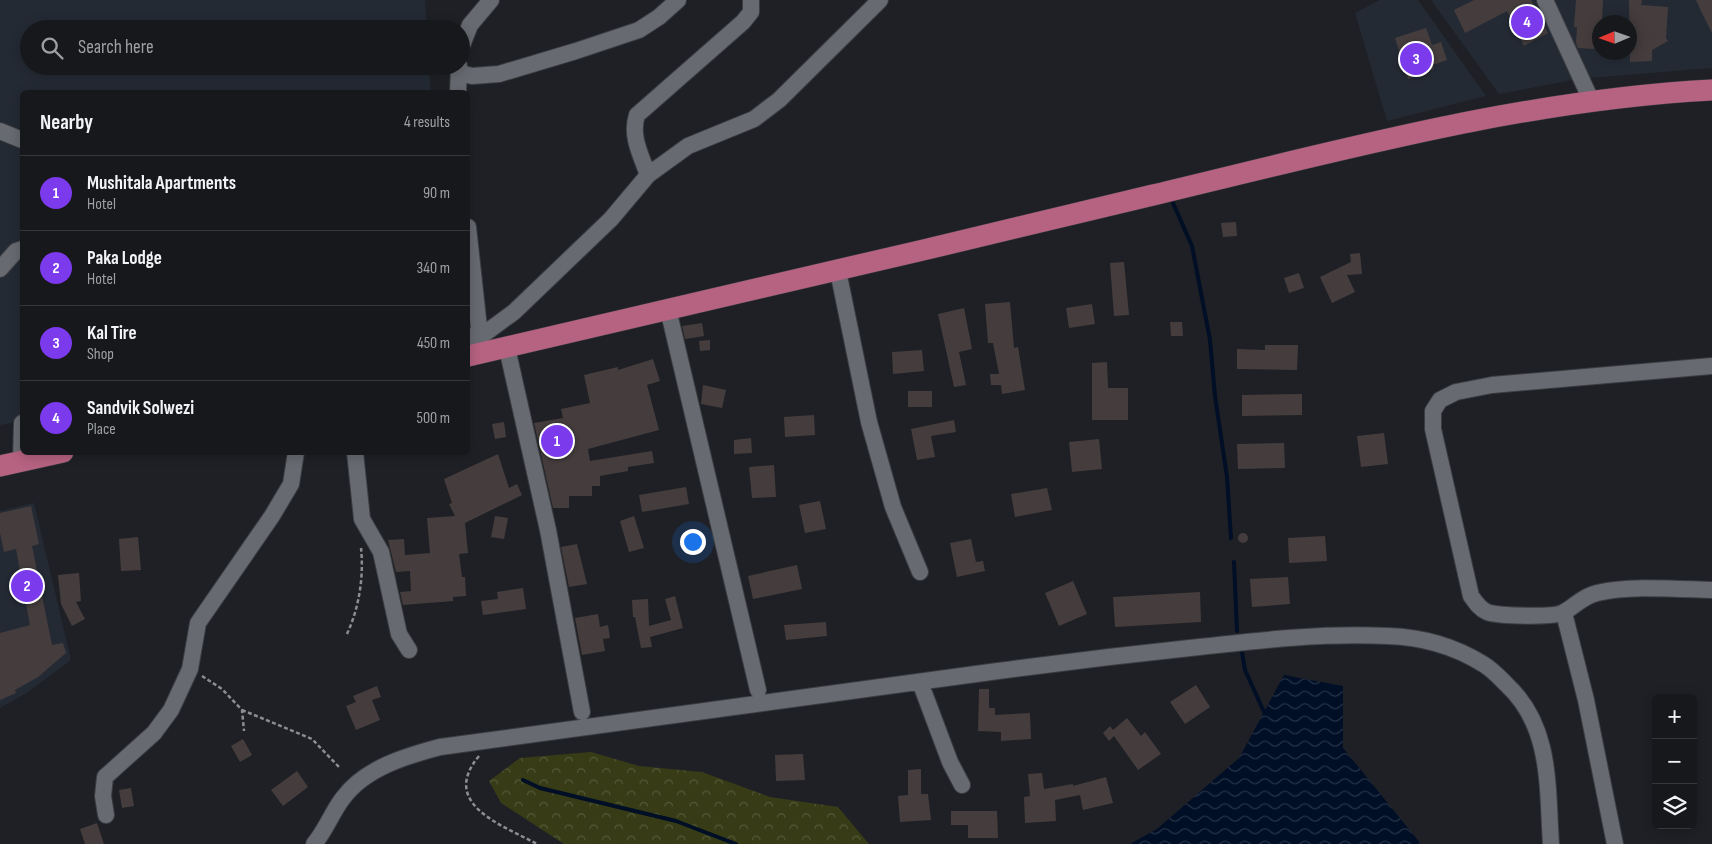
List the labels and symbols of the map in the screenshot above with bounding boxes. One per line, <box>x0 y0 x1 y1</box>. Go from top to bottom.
pin: 4 <box>1511 3 1543 41</box>
north arrow <box>1592 15 1637 60</box>
pin: 3 <box>1400 40 1432 78</box>
pin: 1 <box>541 422 573 460</box>
your location <box>680 529 706 555</box>
pin: 2 <box>11 567 43 605</box>

